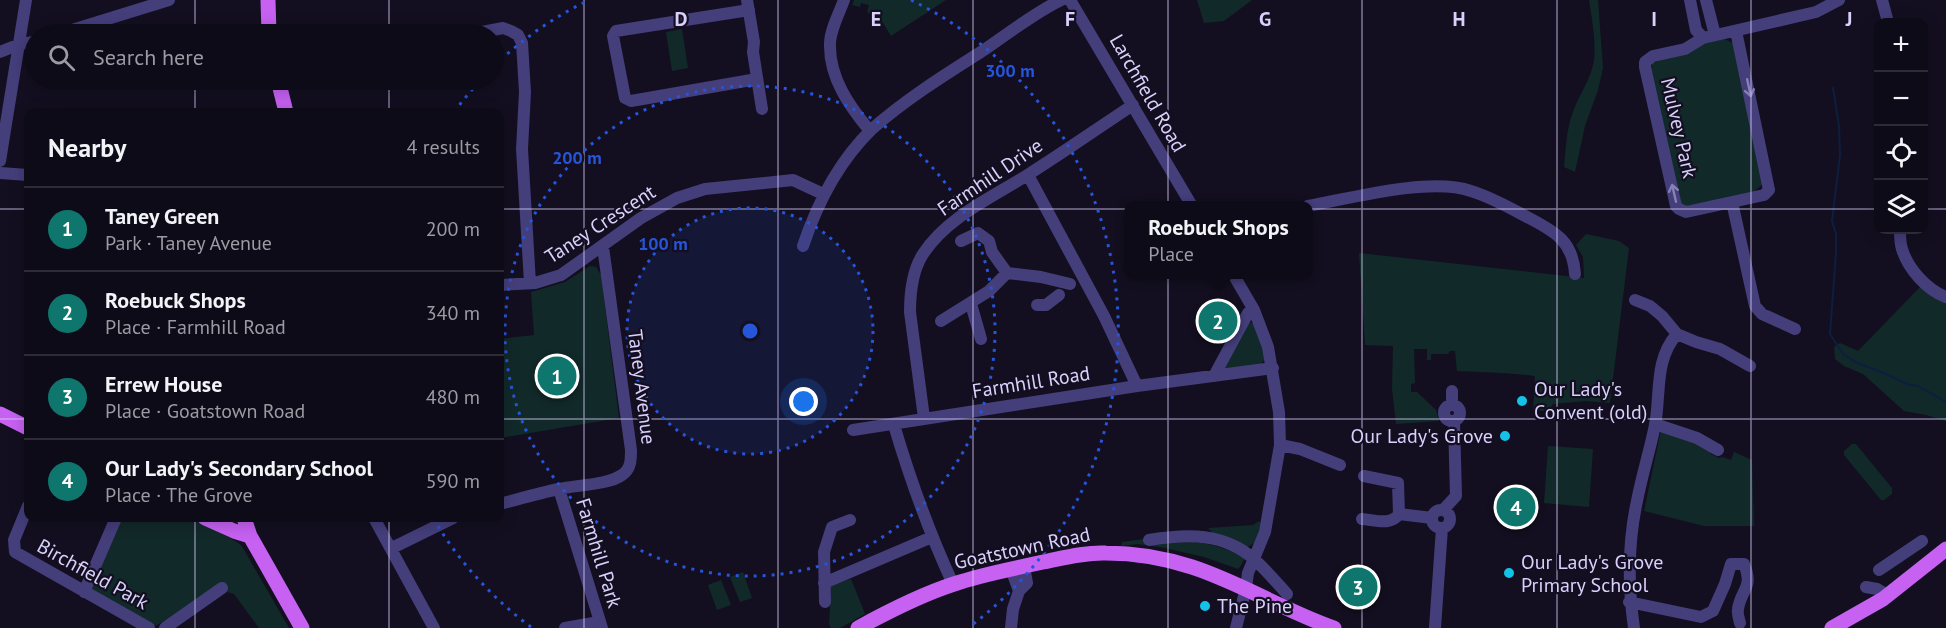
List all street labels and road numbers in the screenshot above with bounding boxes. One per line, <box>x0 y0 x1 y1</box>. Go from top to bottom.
street label: Larchfield Road <box>1104 29 1192 157</box>
street label: Mulvey Park <box>1655 75 1703 181</box>
street label: Farmhill Drive <box>932 132 1048 222</box>
street label: Taney Crescent <box>540 179 660 269</box>
street label: Taney Avenue <box>622 328 662 446</box>
street label: Farmhill Road <box>970 360 1092 404</box>
street label: Farmhill Park <box>570 495 628 611</box>
street label: Goatstown Road <box>952 521 1092 575</box>
street label: Birchfield Park <box>33 533 154 616</box>

